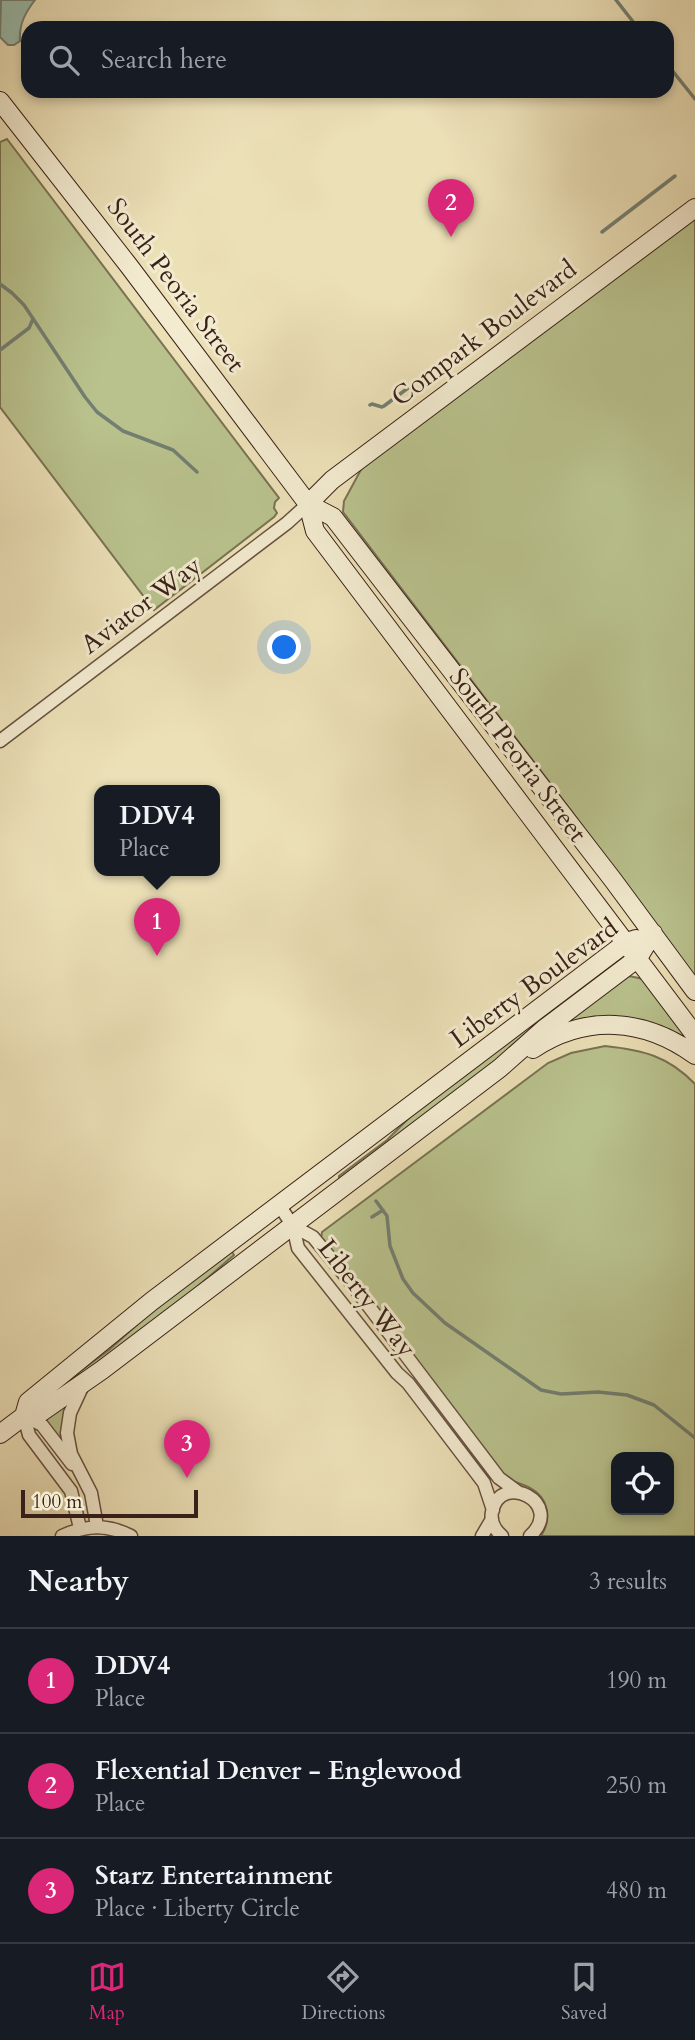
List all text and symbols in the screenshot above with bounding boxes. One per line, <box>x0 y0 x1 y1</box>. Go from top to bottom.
search box <box>21 21 674 98</box>
icon: search <box>45 41 83 79</box>
text: Search here <box>101 42 227 77</box>
pin: 2 <box>428 179 474 237</box>
street label: South Peoria Street <box>99 191 253 379</box>
street label: Compark Boulevard <box>384 252 584 414</box>
street label: Aviator Way <box>74 548 209 662</box>
your location <box>267 630 301 664</box>
street label: South Peoria Street <box>441 661 595 849</box>
popup <box>94 785 220 876</box>
text: DDV4 <box>119 798 195 833</box>
text: Place <box>119 833 170 864</box>
pin: 1 <box>134 898 180 956</box>
street label: Liberty Boulevard <box>443 910 625 1056</box>
street label: Liberty Way <box>310 1232 424 1364</box>
pin: 3 <box>164 1420 210 1478</box>
map controls <box>611 1452 674 1515</box>
button: locate <box>611 1452 674 1515</box>
scale bar <box>21 1487 198 1519</box>
text: 100 m <box>32 1489 82 1515</box>
text: Nearby <box>28 1561 129 1602</box>
text: 3 results <box>589 1566 667 1597</box>
text: DDV4 <box>95 1648 170 1683</box>
text: 1 <box>45 1665 57 1696</box>
text: 190 m <box>606 1665 667 1696</box>
text: Place <box>95 1683 145 1714</box>
text: Flexential Denver - Englewood <box>95 1753 462 1788</box>
text: 2 <box>45 1770 57 1801</box>
text: 250 m <box>606 1770 667 1801</box>
text: Place <box>95 1788 145 1819</box>
text: Starz Entertainment <box>95 1858 332 1893</box>
text: 3 <box>45 1875 57 1906</box>
text: 480 m <box>606 1875 667 1906</box>
text: Place · Liberty Circle <box>95 1893 300 1924</box>
tab: Map <box>88 1958 126 2026</box>
tab: Directions <box>302 1958 385 2026</box>
tab: Saved <box>561 1958 607 2026</box>

